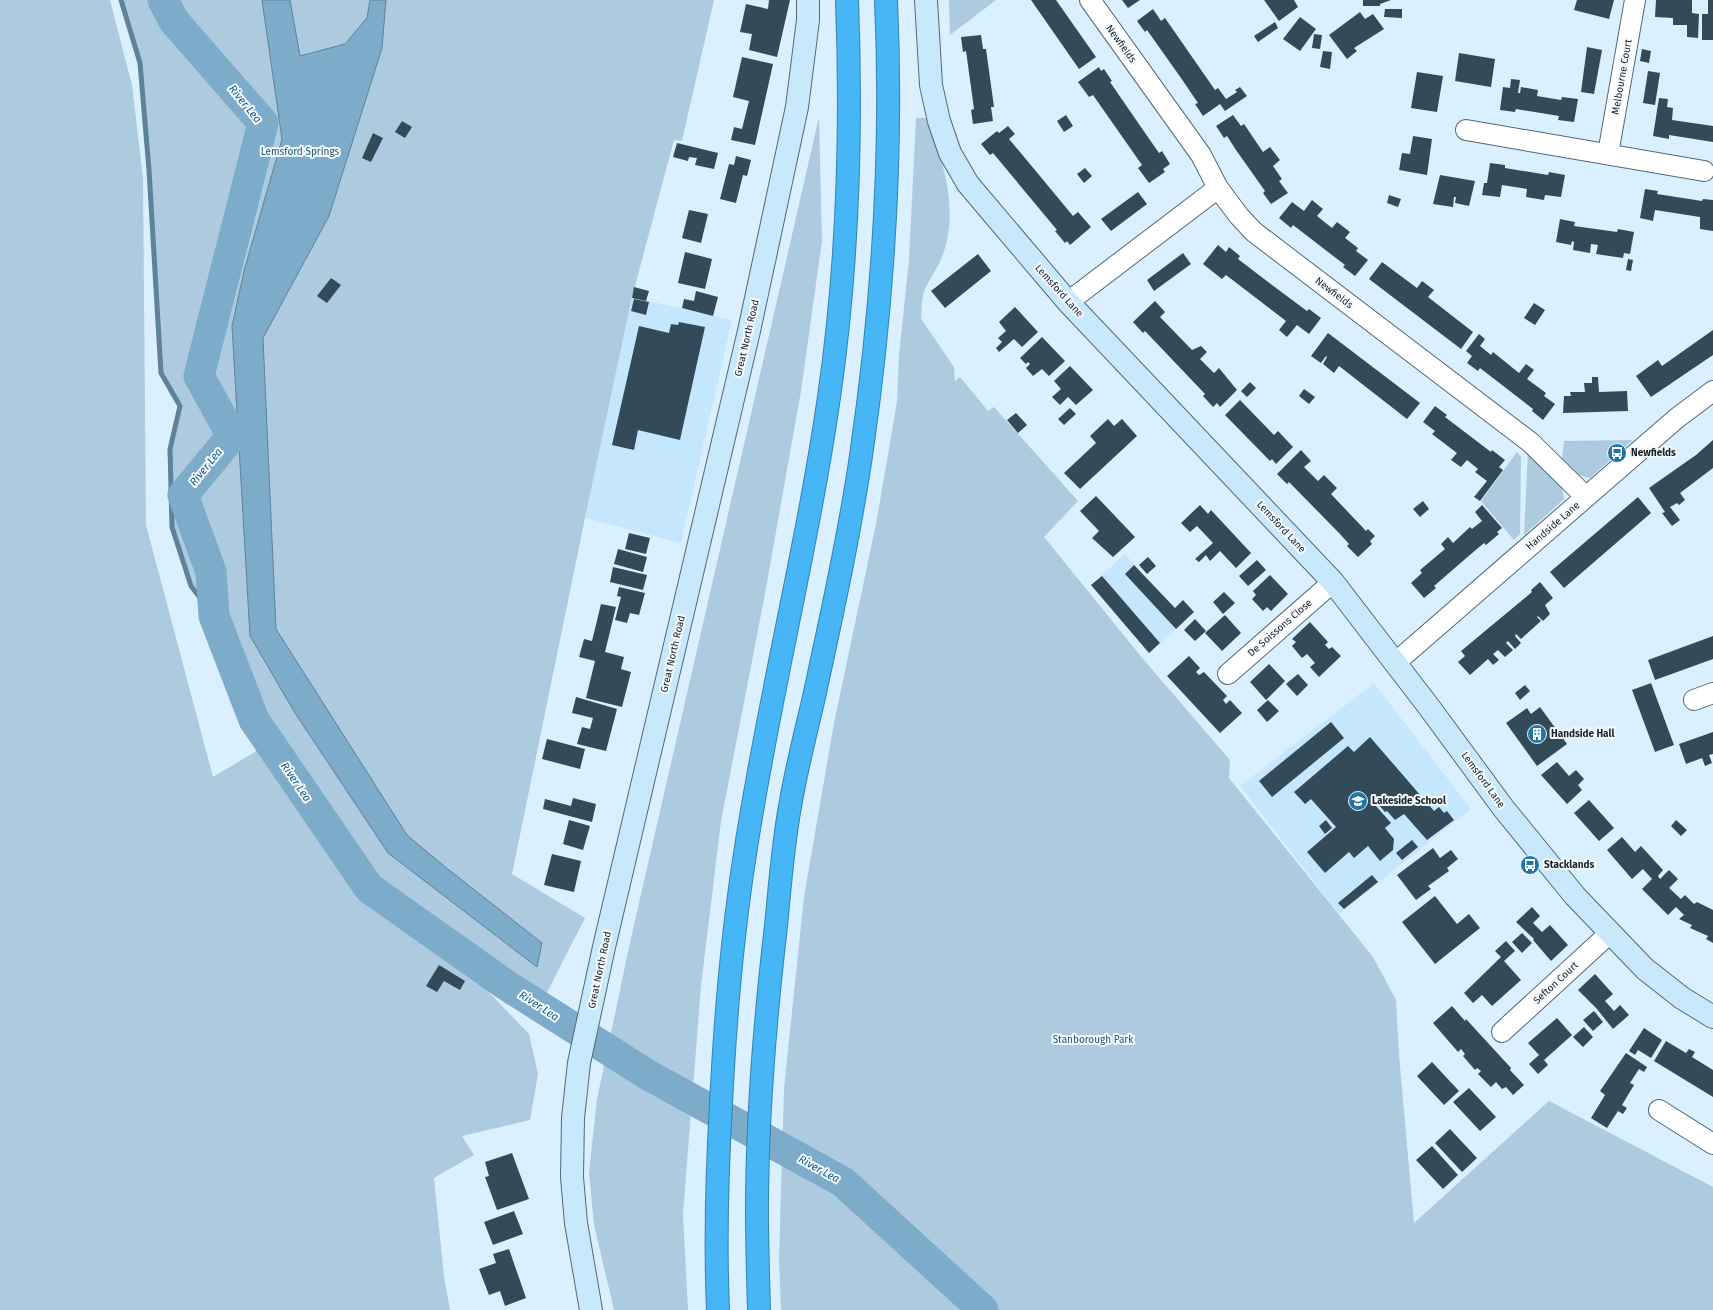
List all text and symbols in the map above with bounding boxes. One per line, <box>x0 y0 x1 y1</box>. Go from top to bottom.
street label: Newfields <box>1103 23 1139 66</box>
street label: Melbourne Court <box>1609 38 1635 116</box>
water label: River Lea <box>226 83 264 125</box>
park label: Lemsford Springs <box>261 146 340 158</box>
street label: Lemsford Lane <box>1032 262 1086 320</box>
street label: Newfields <box>1313 275 1356 311</box>
street label: Great North Road <box>732 298 762 378</box>
bus stop icon: Newfields <box>1606 442 1628 464</box>
water label: River Lea <box>187 446 225 488</box>
place label: Newfields <box>1631 447 1676 459</box>
street label: Lemsford Lane <box>1254 499 1308 555</box>
street label: Handside Lane <box>1524 499 1582 553</box>
street label: De Soissons Close <box>1245 597 1315 659</box>
street label: Great North Road <box>658 614 688 694</box>
building icon: Handside Hall <box>1526 723 1548 745</box>
place label: Handside Hall <box>1551 728 1614 740</box>
street label: Lemsford Lane <box>1459 750 1507 810</box>
water label: River Lea <box>278 760 314 804</box>
school or university icon: Lakeside School <box>1347 790 1369 812</box>
place label: Lakeside School <box>1372 795 1446 807</box>
bus stop icon: Stacklands <box>1519 854 1541 876</box>
place label: Stacklands <box>1544 859 1594 871</box>
street label: Great North Road <box>586 930 614 1010</box>
street label: Sefton Court <box>1531 959 1581 1007</box>
water label: River Lea <box>517 988 561 1024</box>
park label: Stanborough Park <box>1053 1034 1134 1046</box>
water label: River Lea <box>796 1152 842 1186</box>

